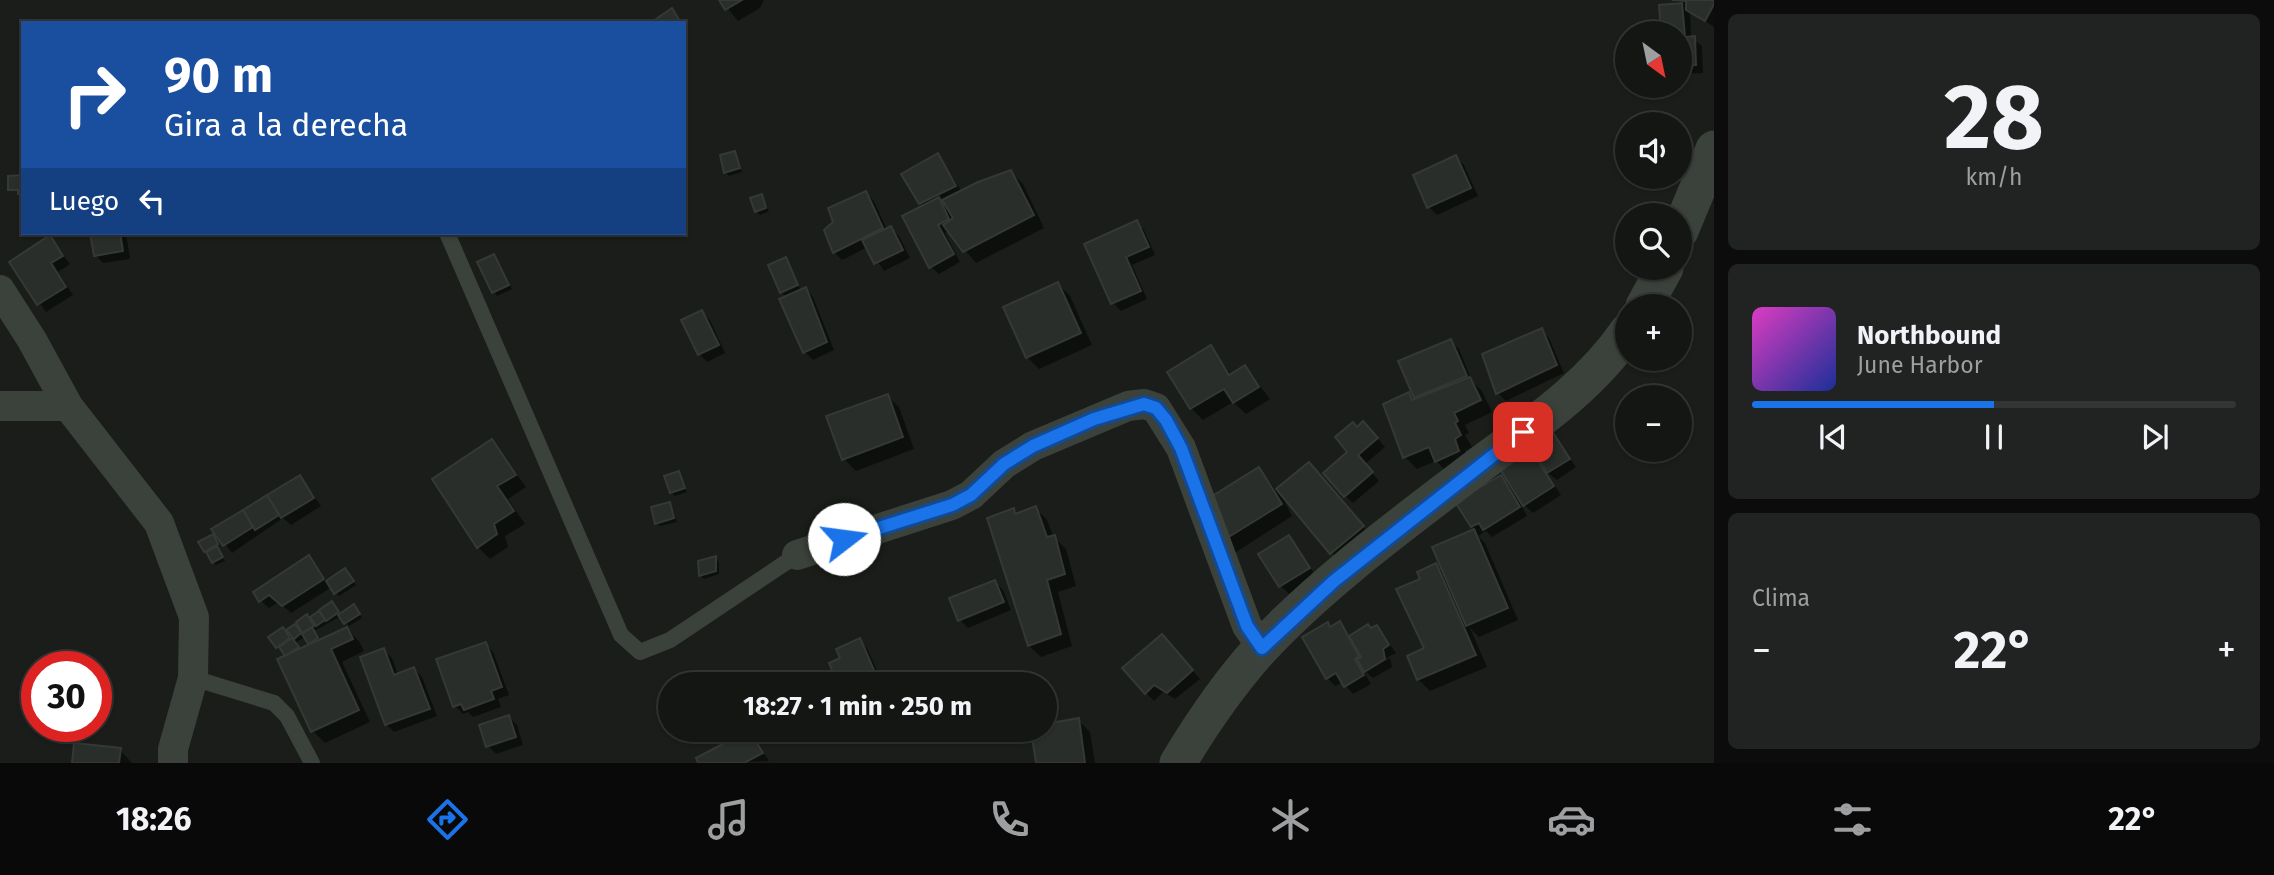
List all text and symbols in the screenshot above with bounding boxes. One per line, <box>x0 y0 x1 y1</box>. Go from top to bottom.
north arrow <box>1615 21 1692 98</box>
map controls <box>1615 21 1692 462</box>
text: 90 m <box>164 46 273 105</box>
icon: right <box>49 49 140 140</box>
text: 28 <box>1944 63 2044 172</box>
text: Gira a la derecha <box>164 106 408 144</box>
button: sound <box>1615 112 1692 189</box>
text: km/h <box>1966 163 2022 191</box>
icon: left <box>133 182 171 220</box>
text: Luego <box>49 186 119 217</box>
button: search <box>1615 203 1692 280</box>
button: + <box>1615 294 1692 371</box>
text: Northbound <box>1857 320 2001 351</box>
text: June Harbor <box>1857 351 1983 379</box>
button: − <box>1615 385 1692 462</box>
pin <box>1493 402 1553 462</box>
icon: arrive <box>1504 413 1542 451</box>
icon: previous <box>1814 418 1852 456</box>
icon: pause <box>1975 418 2013 456</box>
icon: next <box>2136 418 2174 456</box>
position arrow <box>807 502 881 576</box>
text: Clima <box>1752 584 1810 612</box>
text: 22° <box>1954 619 2034 682</box>
text: − <box>1752 627 1771 673</box>
text: + <box>2217 627 2236 673</box>
speed limit sign: 30 <box>21 651 112 742</box>
text: 18:27 · 1 min · 250 m <box>743 691 972 722</box>
icon: directions <box>423 795 472 844</box>
icon: music <box>704 795 753 844</box>
icon: phone <box>985 795 1034 844</box>
icon: climate <box>1266 795 1315 844</box>
icon: car <box>1547 795 1596 844</box>
icon: filters <box>1828 795 1877 844</box>
text: 18:26 <box>116 800 192 838</box>
text: 22° <box>2108 800 2158 838</box>

